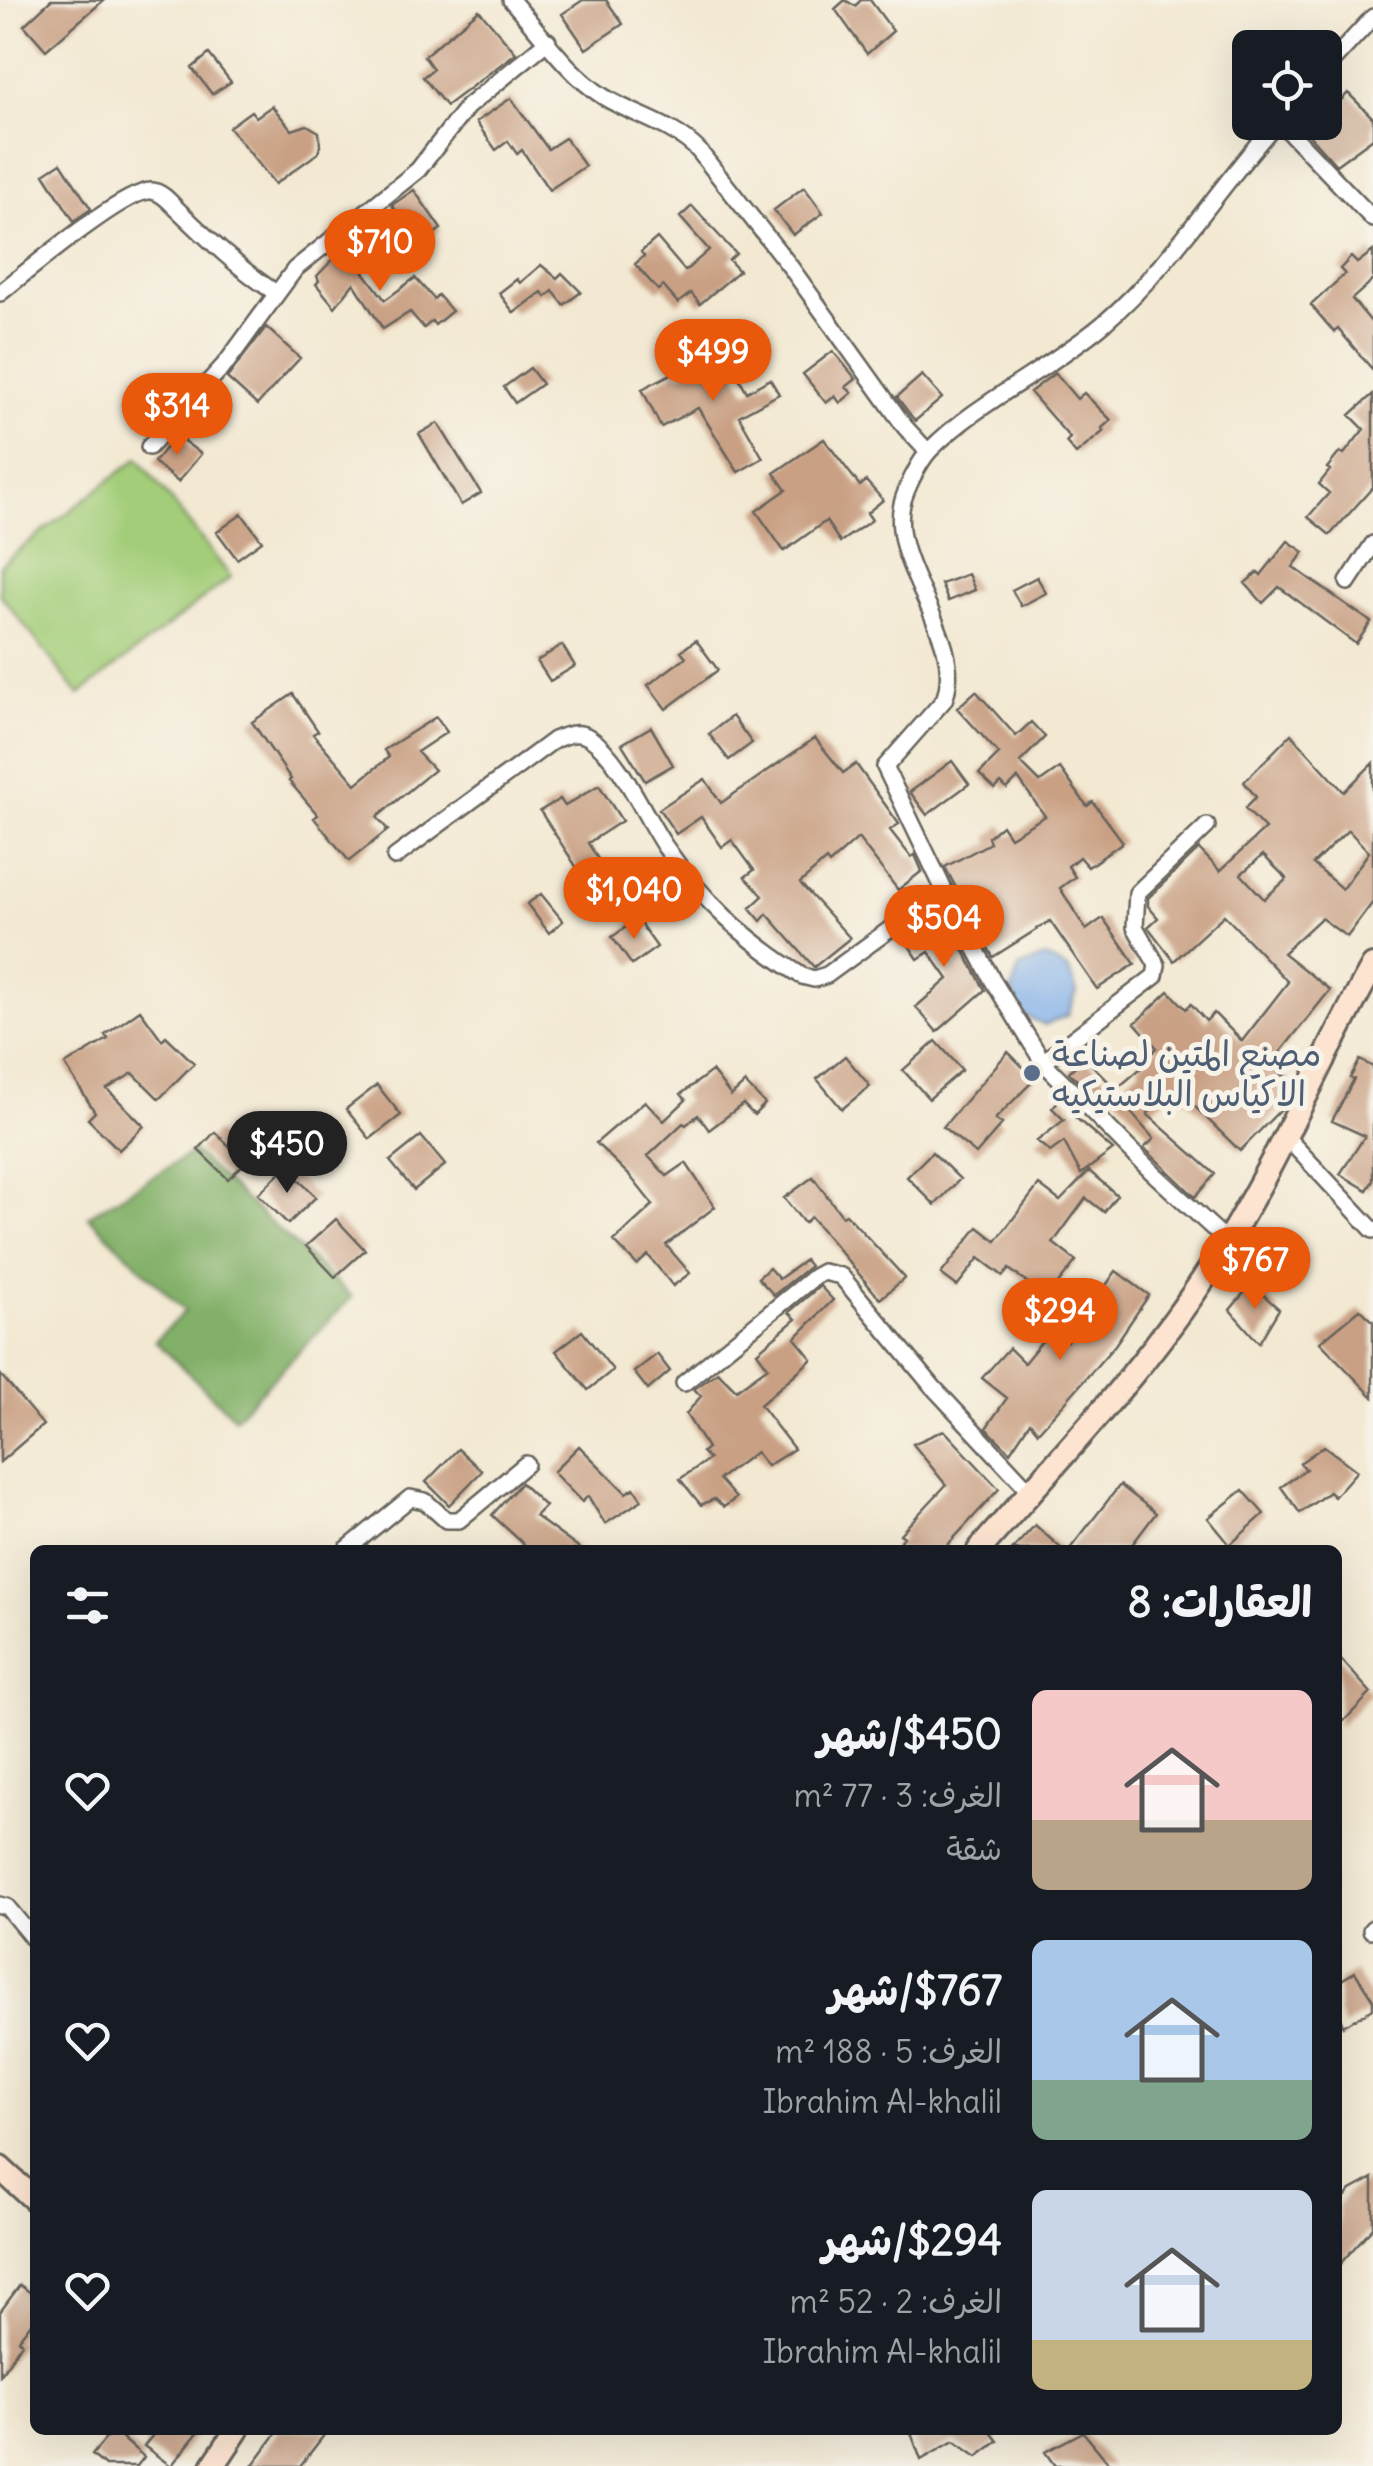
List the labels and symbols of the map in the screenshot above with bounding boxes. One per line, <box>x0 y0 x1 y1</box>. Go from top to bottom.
pin: $710 <box>321 209 439 294</box>
pin: $499 <box>654 319 772 404</box>
pin: $314 <box>118 373 236 458</box>
pin: $1,040 <box>553 857 715 942</box>
pin: $504 <box>885 885 1003 970</box>
place label: مصنع المتين لصناعة الاكياس البلاستيكيه <box>1052 1031 1321 1115</box>
marker: مصنع المتين لصناعة الاكياس البلاستيكيه <box>1021 1062 1043 1084</box>
pin: $450 <box>228 1111 346 1196</box>
pin: $767 <box>1196 1227 1314 1312</box>
pin: $294 <box>1001 1278 1119 1363</box>

